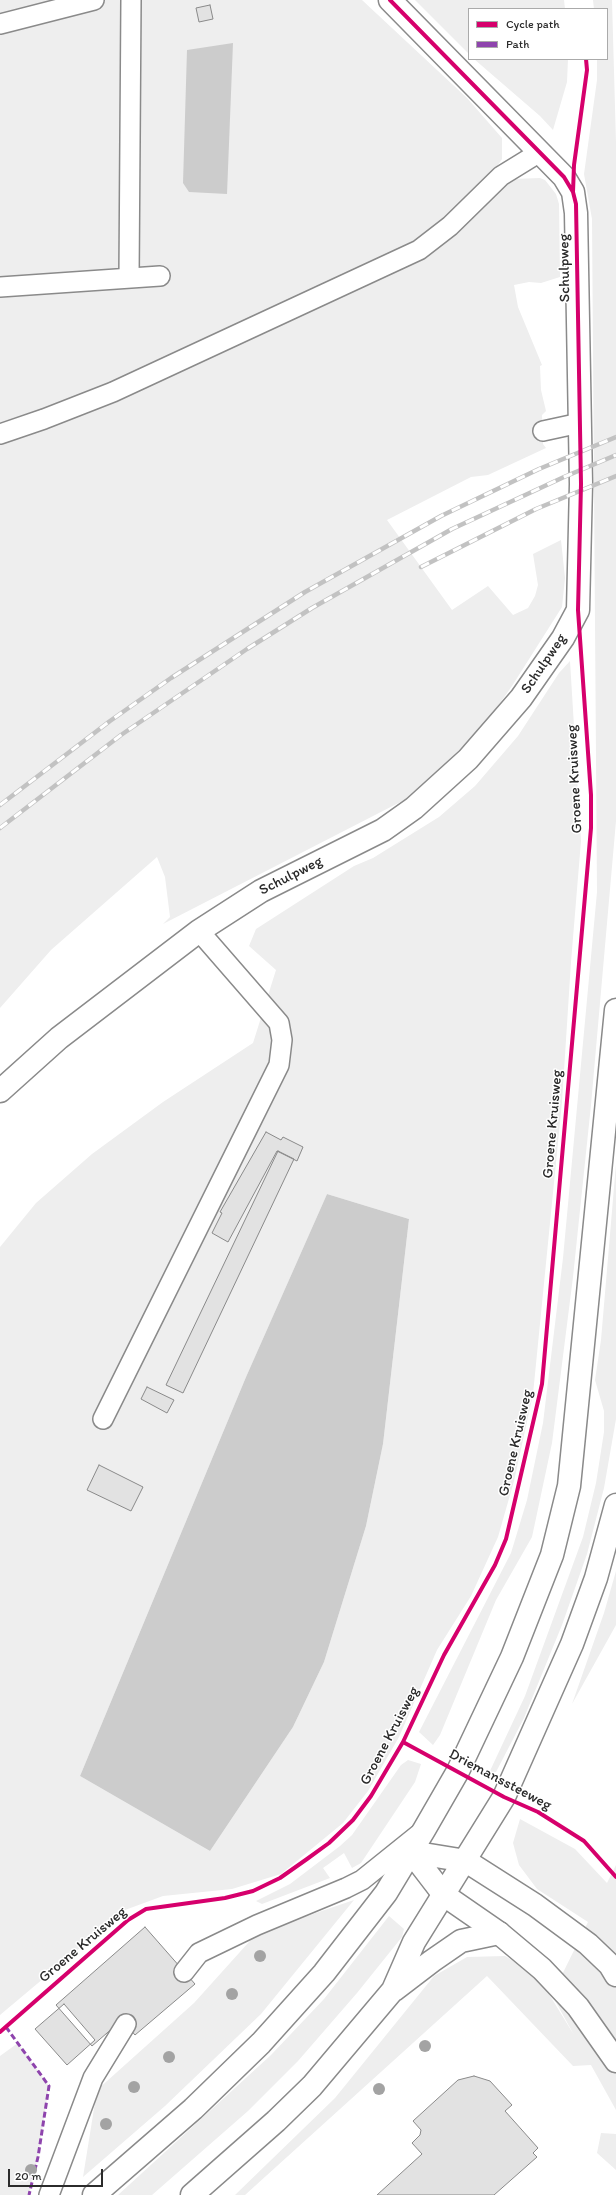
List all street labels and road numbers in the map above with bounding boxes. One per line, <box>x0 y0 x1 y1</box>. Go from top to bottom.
street label: Schulpweg <box>555 234 575 302</box>
street label: Schulpweg <box>517 631 571 697</box>
street label: Groene Kruisweg <box>563 724 587 834</box>
street label: Schulpweg <box>256 852 326 900</box>
street label: Groene Kruisweg <box>539 1069 567 1179</box>
street label: Groene Kruisweg <box>495 1388 537 1498</box>
street label: Groene Kruisweg <box>356 1684 424 1788</box>
street label: Driemanssteeweg <box>446 1745 554 1815</box>
street label: Groene Kruisweg <box>35 1903 131 1987</box>

